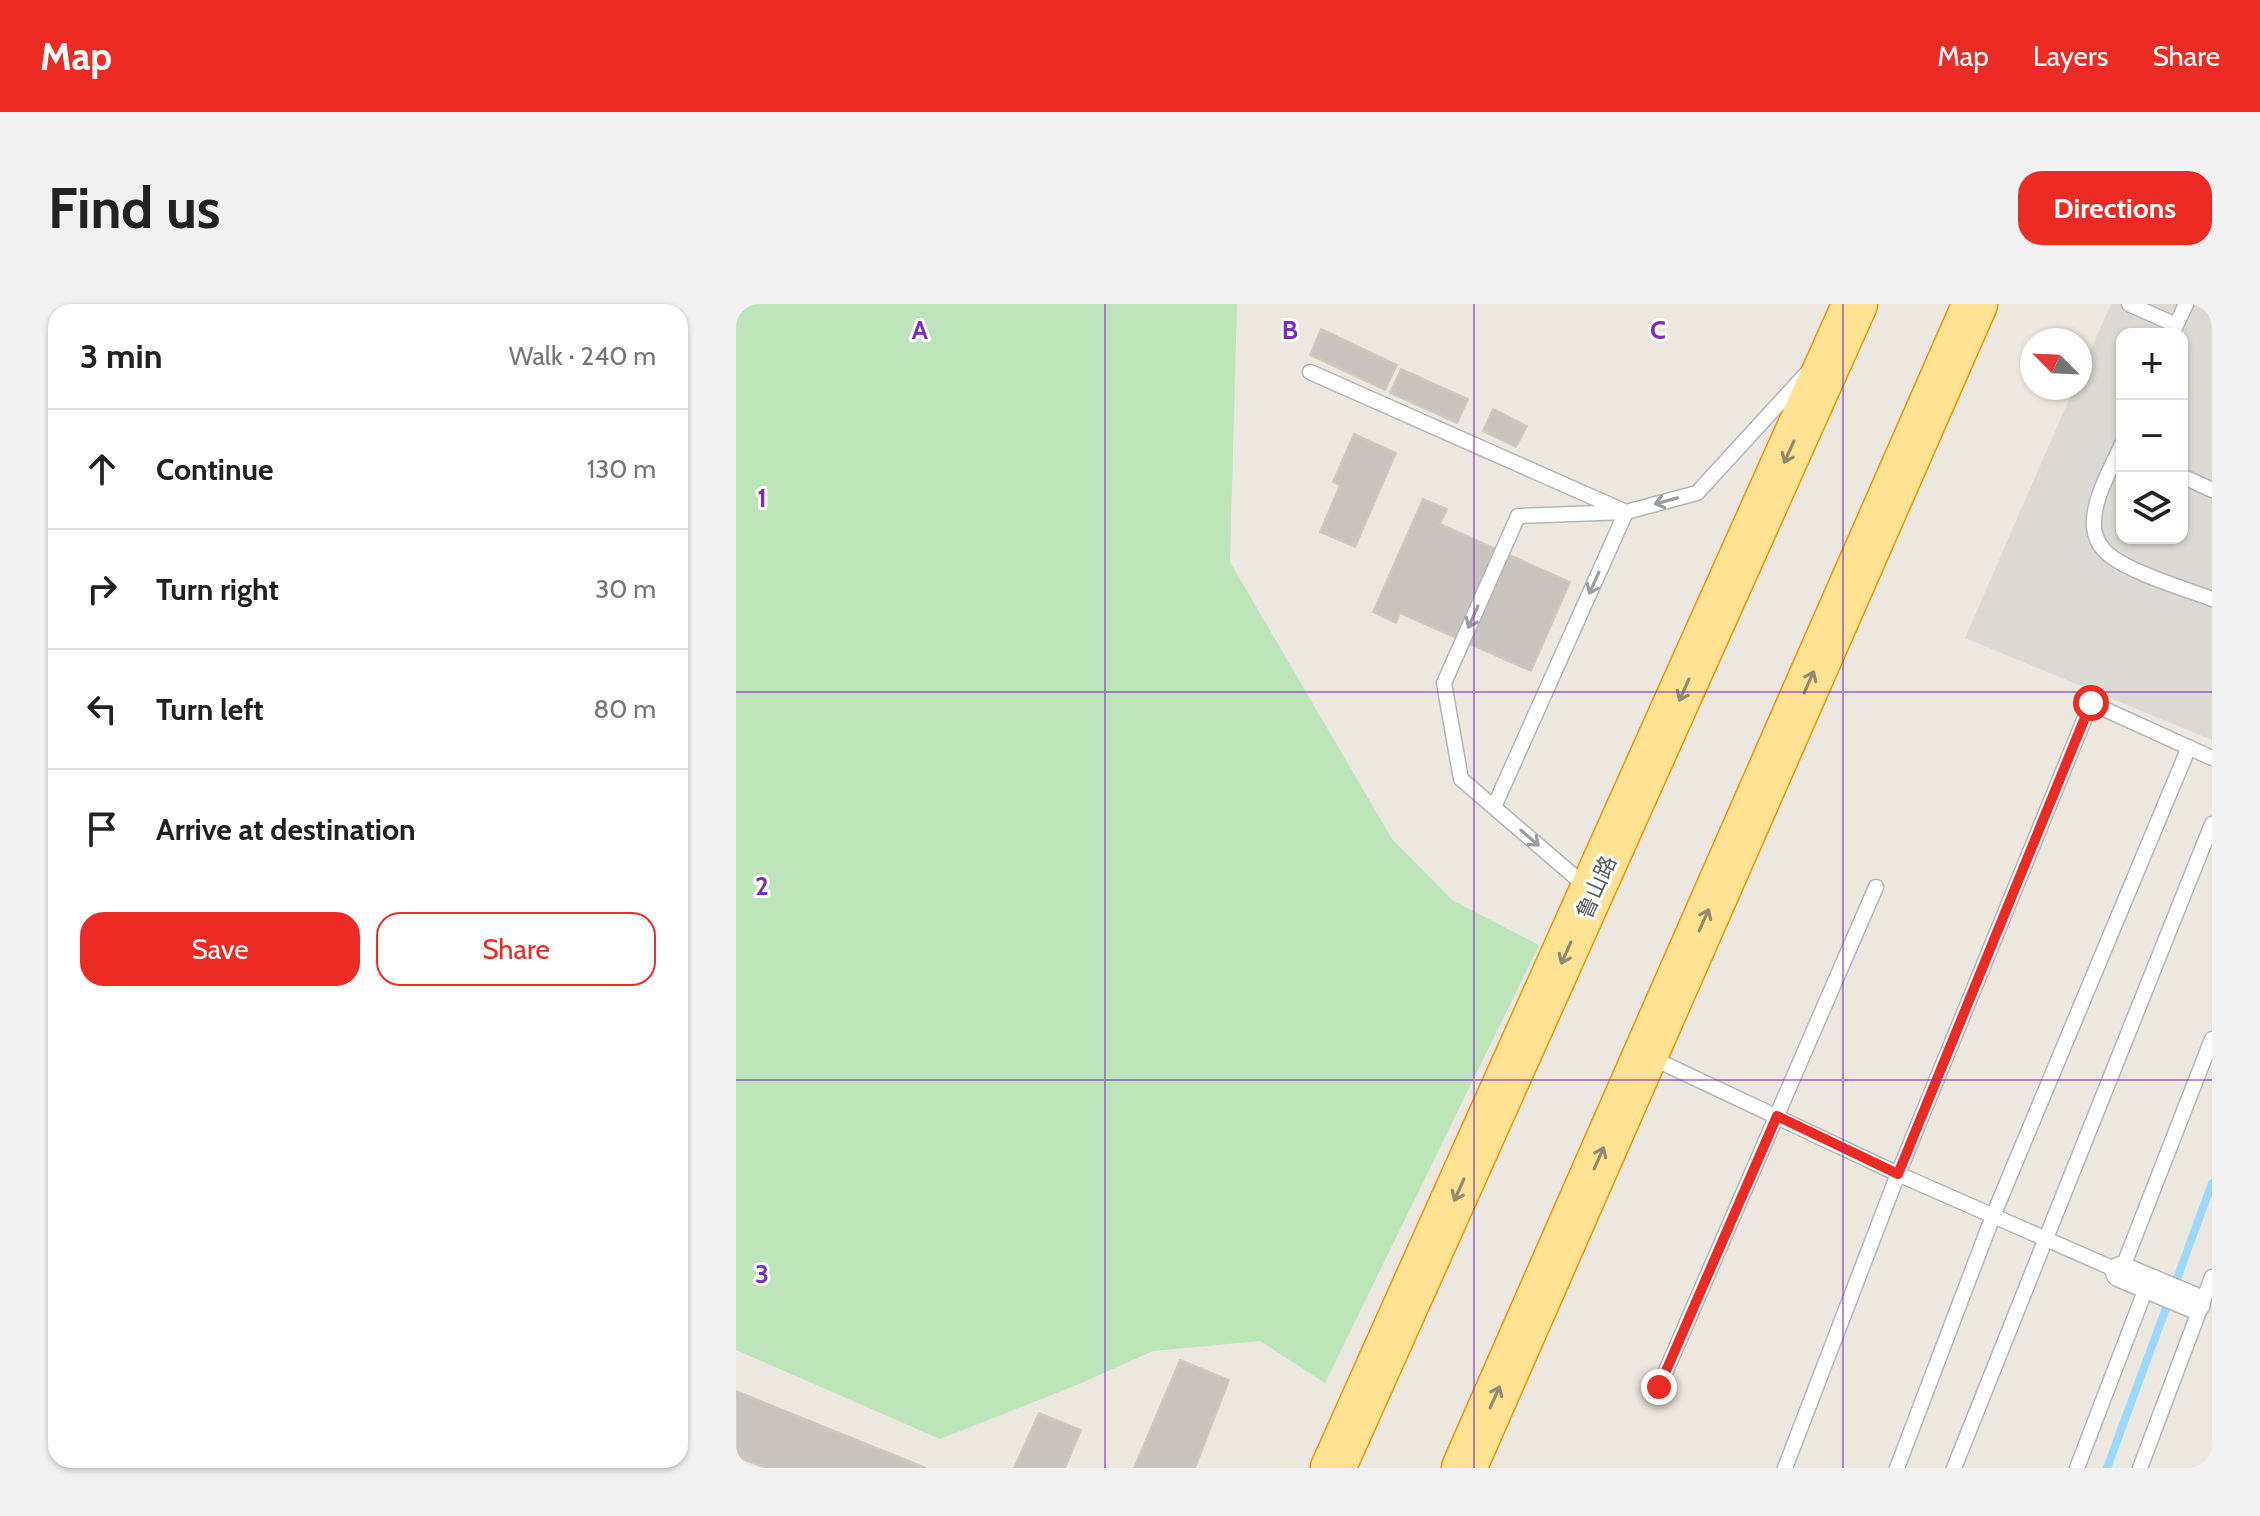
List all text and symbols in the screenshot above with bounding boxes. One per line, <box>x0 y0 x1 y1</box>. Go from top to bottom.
text: Map <box>40 33 112 80</box>
text: Map <box>1937 39 1989 73</box>
text: Layers <box>2033 39 2108 73</box>
text: Share <box>2152 39 2220 73</box>
button: Directions <box>2018 171 2212 245</box>
text: Find us <box>48 174 221 242</box>
text: A <box>912 314 929 346</box>
text: B <box>1282 314 1298 346</box>
text: C <box>1650 314 1666 346</box>
north arrow <box>2020 328 2092 400</box>
map controls <box>2116 328 2188 544</box>
button: + <box>2116 328 2188 400</box>
text: 3 min <box>80 335 162 377</box>
text: Walk · 240 m <box>509 340 656 372</box>
button: − <box>2116 400 2188 472</box>
one-way arrow <box>1781 439 1796 464</box>
icon: ahead <box>80 447 124 491</box>
text: Continue <box>156 451 273 488</box>
text: 130 m <box>587 453 656 485</box>
button: layers <box>2116 472 2188 544</box>
text: 1 <box>757 482 767 514</box>
one-way arrow <box>1654 495 1680 510</box>
icon: right <box>80 567 124 611</box>
text: Turn right <box>156 571 279 608</box>
one-way arrow <box>1585 571 1600 595</box>
text: 30 m <box>595 573 656 605</box>
one-way arrow <box>1465 604 1480 629</box>
one-way arrow <box>1802 671 1817 695</box>
one-way arrow <box>1676 678 1691 702</box>
route start <box>2073 685 2109 721</box>
icon: left <box>80 687 124 731</box>
text: Turn left <box>156 691 264 728</box>
text: 80 m <box>593 693 656 725</box>
icon: arrive <box>80 807 124 851</box>
text: Arrive at destination <box>156 811 416 848</box>
one-way arrow <box>1519 829 1539 847</box>
street label: 鲁山路 <box>1571 852 1622 923</box>
text: 2 <box>755 870 769 902</box>
one-way arrow <box>1697 909 1712 933</box>
button: Save <box>80 912 360 986</box>
button: Share <box>376 912 656 986</box>
one-way arrow <box>1558 940 1573 964</box>
one-way arrow <box>1593 1147 1608 1171</box>
one-way arrow <box>1451 1177 1466 1201</box>
text: 3 <box>755 1258 769 1290</box>
route end <box>1641 1369 1677 1405</box>
one-way arrow <box>1488 1385 1503 1409</box>

